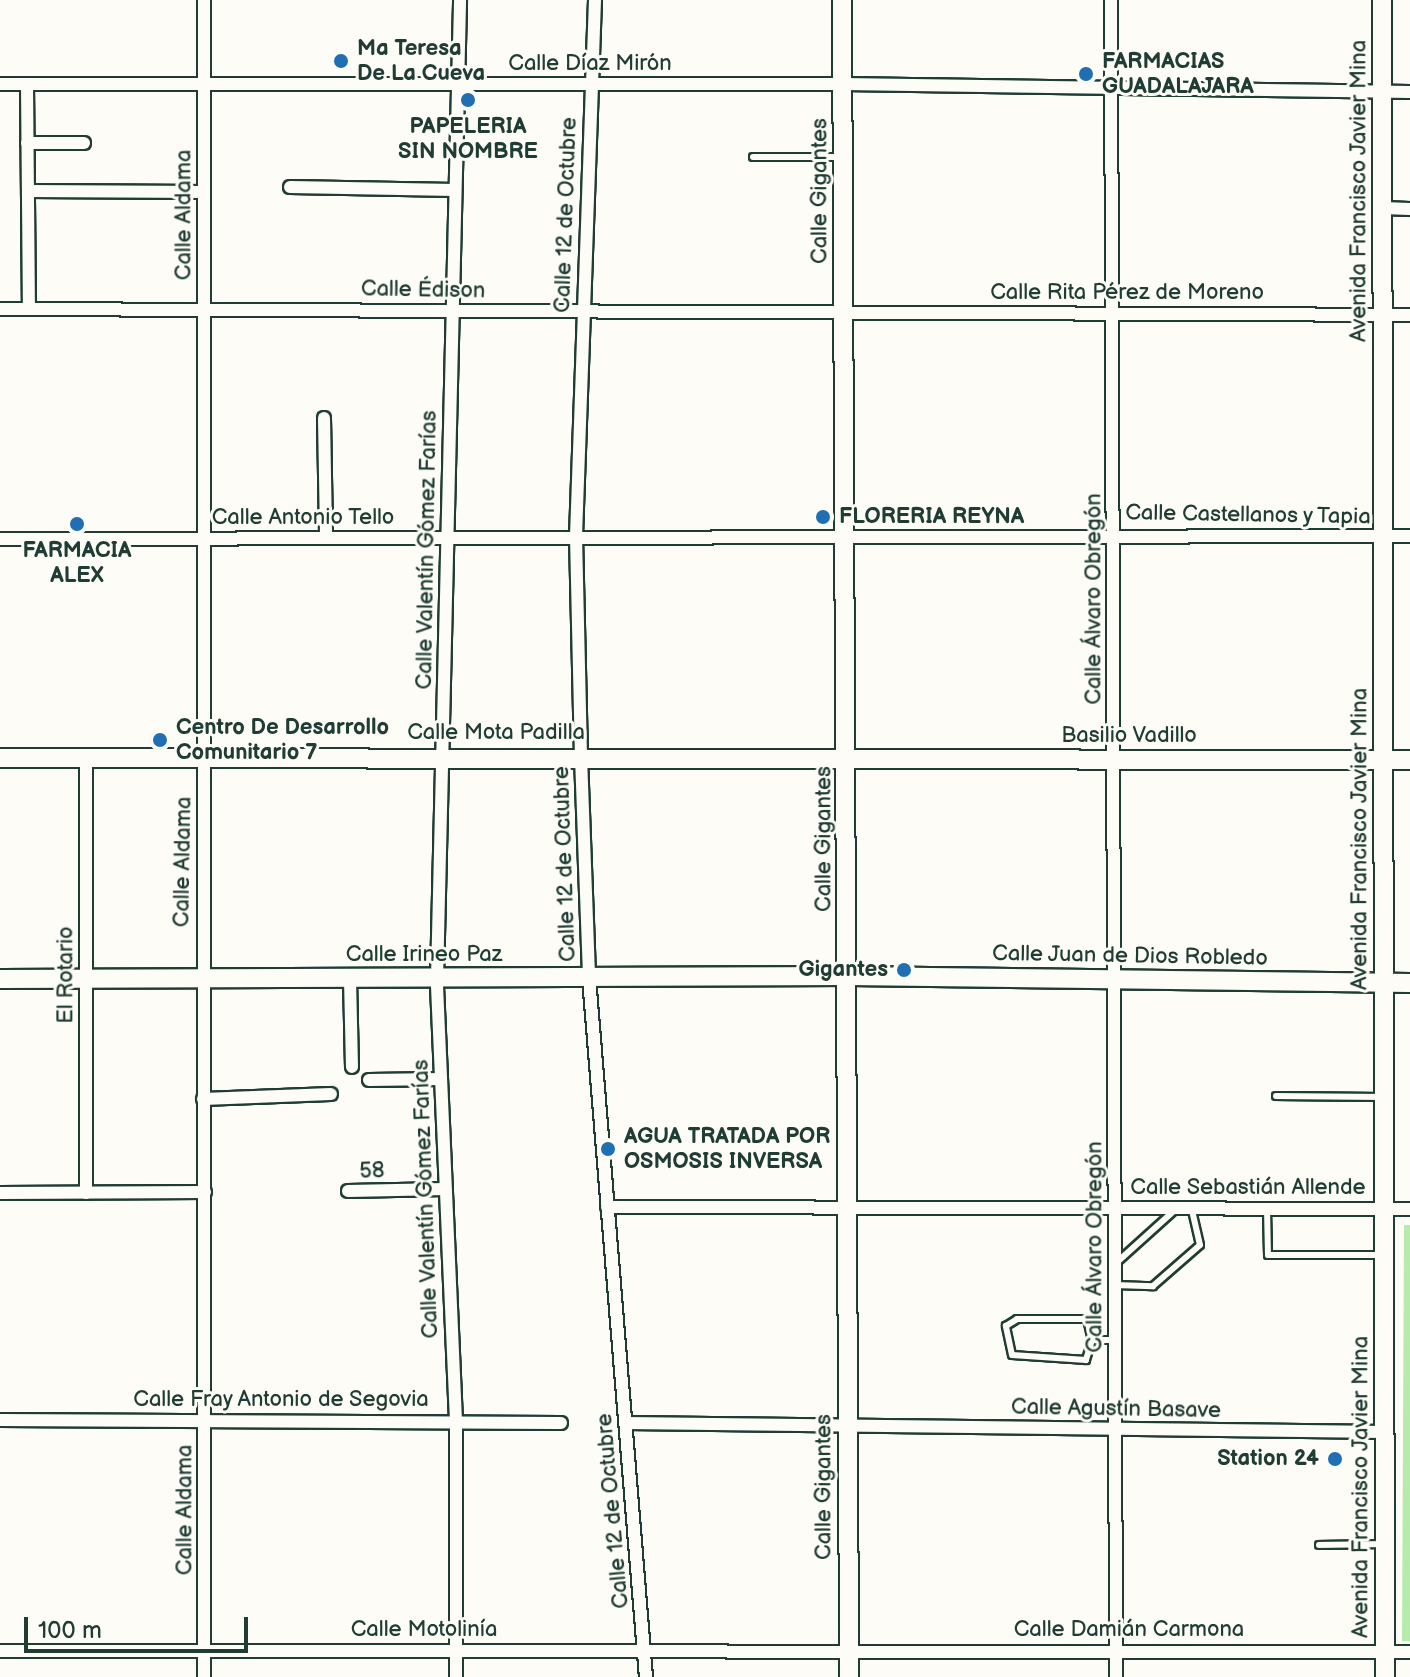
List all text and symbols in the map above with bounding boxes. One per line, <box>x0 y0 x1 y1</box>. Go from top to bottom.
place label: Ma Teresa De La Cueva <box>357 35 485 86</box>
street label: Avenida Francisco Javier Mina <box>1346 39 1372 343</box>
place label: FARMACIAS GUADALAJARA <box>1102 48 1254 100</box>
street label: Calle Díaz Mirón <box>508 51 672 77</box>
marker: Ma Teresa De La Cueva <box>332 52 350 70</box>
marker: FARMACIAS GUADALAJARA <box>1077 65 1095 83</box>
marker: PAPELERIA SIN NOMBRE <box>459 91 477 109</box>
place label: PAPELERIA SIN NOMBRE <box>398 113 538 164</box>
street label: Calle 12 de Octubre <box>549 117 583 313</box>
street label: Calle Gigantes <box>807 118 833 264</box>
street label: Calle Aldama <box>171 150 197 280</box>
street label: Calle Édison <box>361 276 485 304</box>
street label: Calle Rita Pérez de Moreno <box>990 280 1264 306</box>
street label: Calle Valentín Gómez Farías <box>411 410 443 690</box>
street label: Calle Álvaro Obregón <box>1081 493 1107 705</box>
street label: Calle Castellanos y Tapia <box>1124 500 1372 530</box>
place label: FLORERIA REYNA <box>839 504 1024 530</box>
street label: Calle Antonio Tello <box>211 505 395 531</box>
marker: FLORERIA REYNA <box>814 508 832 526</box>
marker: FARMACIA ALEX <box>68 515 86 533</box>
place label: FARMACIA ALEX <box>22 537 132 588</box>
street label: Avenida Francisco Javier Mina <box>1347 687 1373 991</box>
place label: Centro De Desarrollo Comunitario 7 <box>176 714 389 766</box>
street label: Calle Mota Padilla <box>407 720 585 746</box>
street label: Basilio Vadillo <box>1061 723 1197 749</box>
marker: Centro De Desarrollo Comunitario 7 <box>151 731 169 749</box>
street label: Calle 12 de Octubre <box>548 766 582 962</box>
street label: Calle Gigantes <box>811 766 837 912</box>
street label: Calle Aldama <box>169 796 197 928</box>
street label: El Rotario <box>53 926 79 1024</box>
street label: Calle Juan de Dios Robledo <box>991 940 1269 972</box>
street label: Calle Irineo Paz <box>346 942 502 968</box>
place label: Gigantes <box>799 957 888 983</box>
marker: Gigantes <box>895 961 913 979</box>
street label: Calle Valentín Gómez Farías <box>408 1059 444 1339</box>
place label: AGUA TRATADA POR OSMOSIS INVERSA <box>624 1123 830 1174</box>
marker: AGUA TRATADA POR OSMOSIS INVERSA <box>599 1140 617 1158</box>
street label: Calle Álvaro Obregón <box>1082 1141 1108 1353</box>
street label: 58 <box>359 1157 385 1185</box>
street label: Calle Sebastián Allende <box>1130 1175 1366 1201</box>
street label: Avenida Francisco Javier Mina <box>1348 1335 1374 1639</box>
street label: Calle Fray Antonio de Segovia <box>132 1387 430 1413</box>
street label: Calle Agustín Basave <box>1011 1394 1221 1424</box>
street label: Calle 12 de Octubre <box>591 1412 635 1610</box>
street label: Calle Gigantes <box>811 1414 837 1560</box>
street label: Calle Aldama <box>172 1445 198 1575</box>
place label: Station 24 <box>1217 1446 1319 1472</box>
marker: Station 24 <box>1326 1450 1344 1468</box>
scale bar <box>28 1601 252 1651</box>
text: 100 m <box>38 1616 102 1645</box>
street label: Calle Motolinía <box>351 1617 497 1643</box>
street label: Calle Damián Carmona <box>1014 1617 1244 1643</box>

